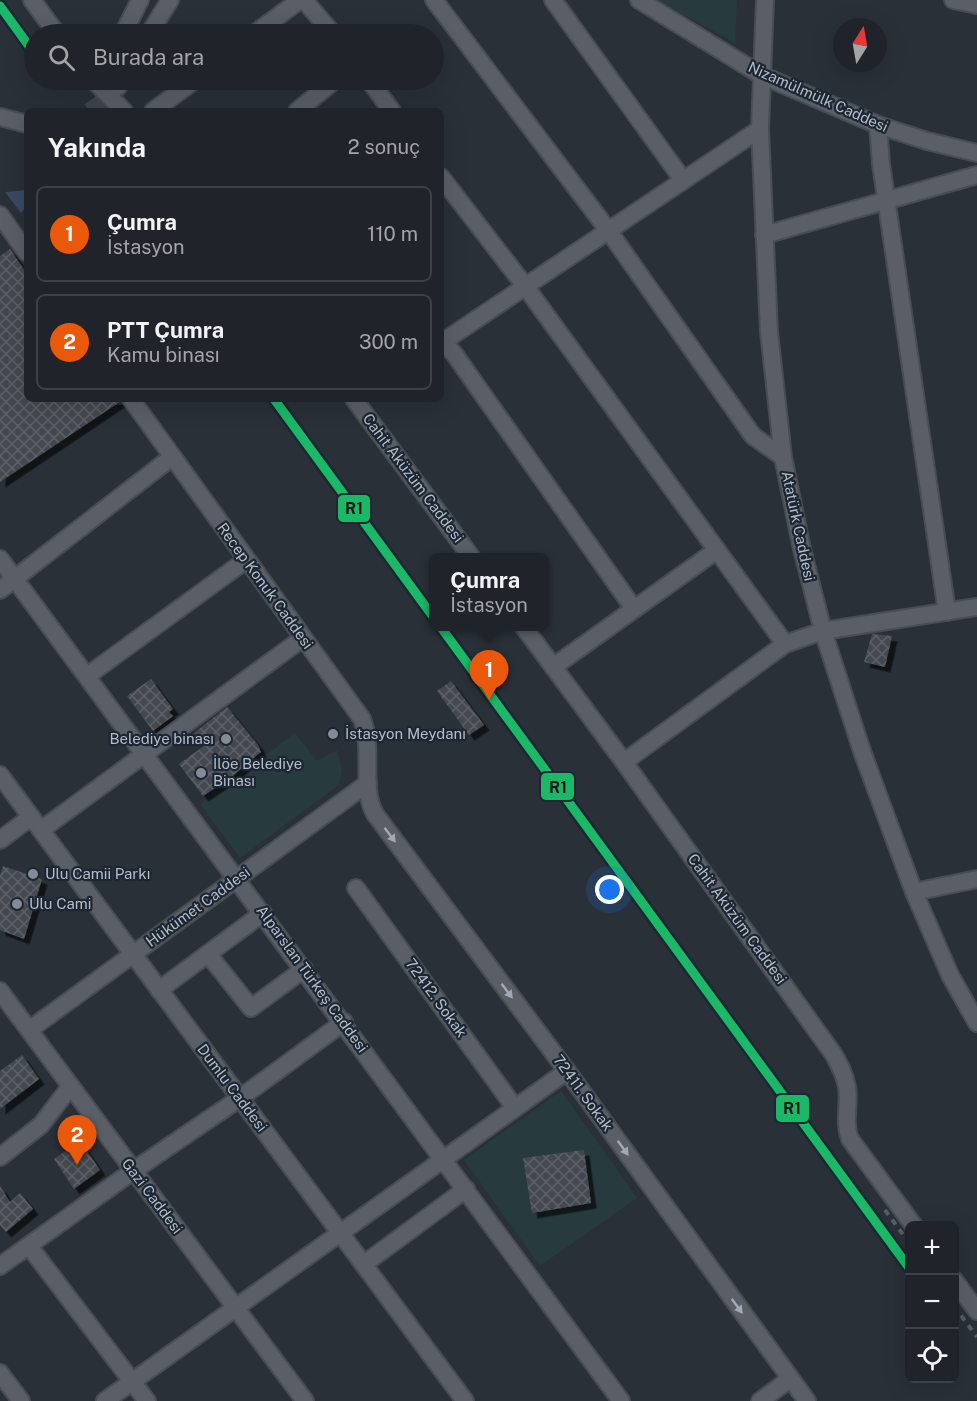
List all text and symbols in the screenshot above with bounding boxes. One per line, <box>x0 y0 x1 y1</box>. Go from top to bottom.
north arrow <box>833 18 887 72</box>
search box <box>24 24 444 90</box>
icon: search <box>45 41 78 74</box>
text: Burada ara <box>93 44 204 70</box>
street label: Nizamülmülk Caddesi <box>746 58 891 135</box>
text: Yakında <box>48 132 146 163</box>
text: 2 sonuç <box>348 135 420 159</box>
text: Çumra <box>107 209 177 235</box>
text: 1 <box>65 222 74 246</box>
text: 110 m <box>367 222 418 246</box>
text: İstasyon <box>107 235 185 259</box>
text: PTT Çumra <box>107 317 224 343</box>
text: 2 <box>63 330 76 354</box>
text: 300 m <box>359 330 418 354</box>
text: Kamu binası <box>107 343 220 367</box>
street label: Cahit Aküzüm Caddesi <box>359 410 467 545</box>
street label: Atatürk Caddesi <box>779 469 818 583</box>
line badge: R1 <box>337 494 371 523</box>
text: R1 <box>345 499 363 518</box>
street label: Recep Konuk Caddesi <box>214 519 317 652</box>
popup <box>429 553 549 631</box>
text: Çumra <box>450 567 520 593</box>
text: İstasyon <box>450 593 528 617</box>
pin: 1 <box>470 650 508 700</box>
place label: İstasyon Meydanı <box>345 724 466 742</box>
marker: İstasyon Meydanı <box>326 727 340 741</box>
place label: Belediye binası <box>109 730 214 747</box>
marker: Belediye binası <box>219 732 233 746</box>
place label: İlöe Belediye Binası <box>213 754 302 789</box>
marker: İlöe Belediye Binası <box>194 766 208 780</box>
line badge: R1 <box>540 772 575 801</box>
text: R1 <box>549 778 567 797</box>
one-way arrow <box>384 827 397 843</box>
street label: Cahit Aküzüm Caddesi <box>685 850 790 987</box>
street label: Hükümet Caddesi <box>143 863 253 950</box>
place label: Ulu Camii Parkı <box>45 865 150 882</box>
marker: Ulu Camii Parkı <box>26 867 40 881</box>
your location <box>595 875 624 904</box>
place label: Ulu Cami <box>29 895 91 912</box>
marker: Ulu Cami <box>10 897 24 911</box>
street label: Alparslan Türkeş Caddesi <box>253 902 371 1055</box>
street label: 72412. Sokak <box>402 955 471 1040</box>
one-way arrow <box>501 984 513 999</box>
street label: Dumlu Caddesi <box>194 1041 271 1135</box>
street label: 72411. Sokak <box>550 1051 617 1134</box>
line badge: R1 <box>775 1094 810 1123</box>
text: R1 <box>783 1099 801 1118</box>
pin: 2 <box>58 1116 97 1165</box>
one-way arrow <box>617 1140 629 1156</box>
street label: Gazi Caddesi <box>119 1155 186 1237</box>
map controls <box>905 1221 959 1383</box>
button: + <box>905 1221 959 1275</box>
button: − <box>905 1275 959 1329</box>
one-way arrow <box>731 1298 743 1314</box>
button: locate <box>905 1329 959 1383</box>

